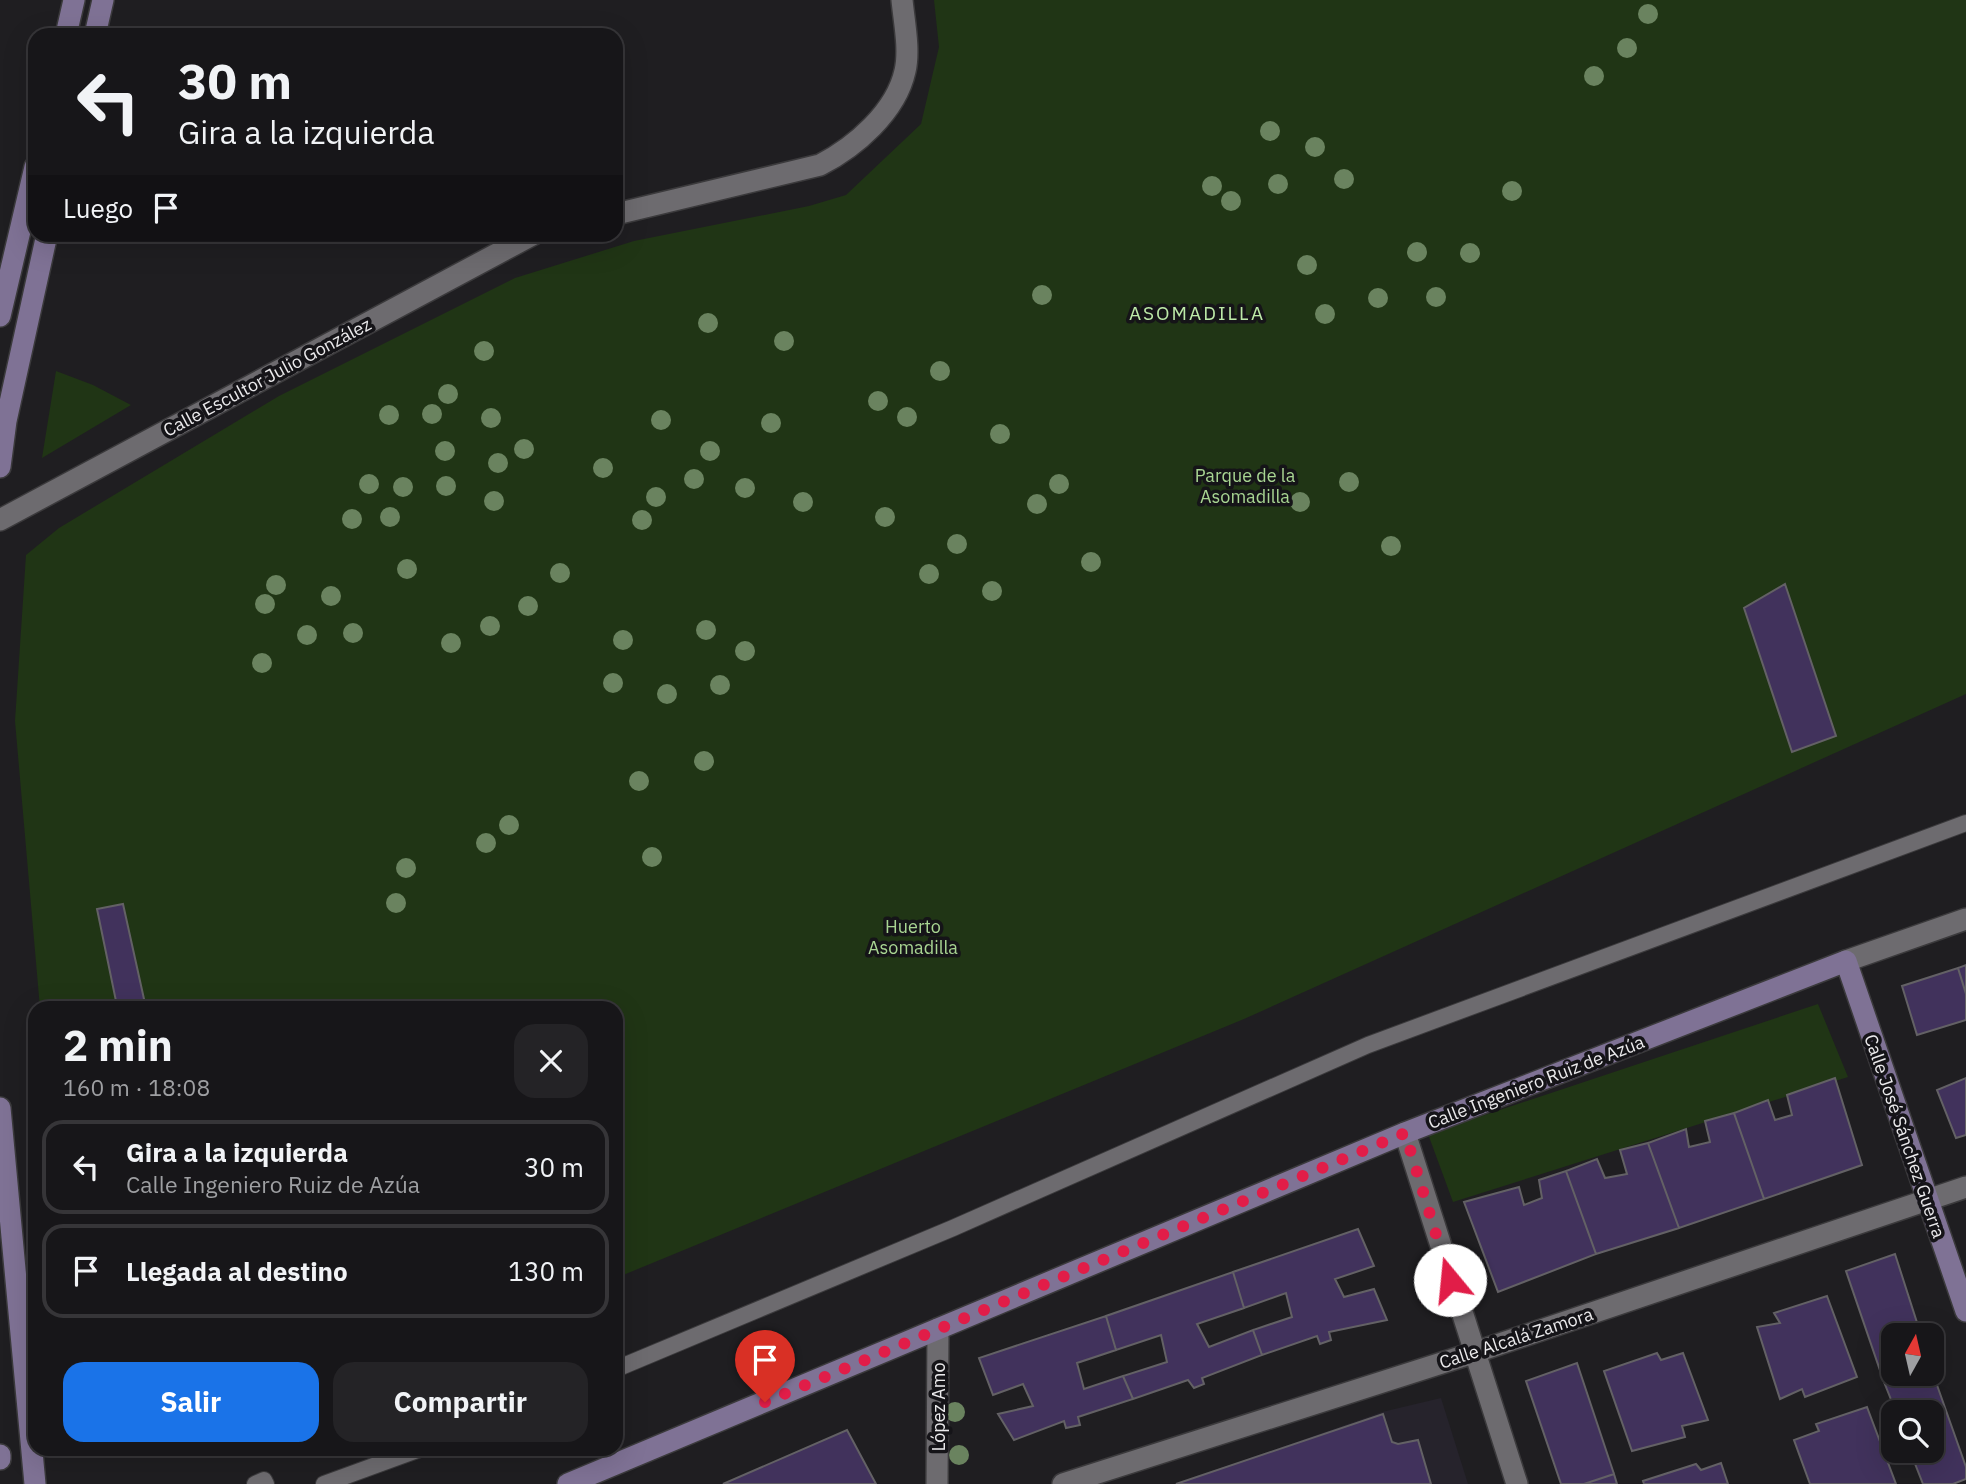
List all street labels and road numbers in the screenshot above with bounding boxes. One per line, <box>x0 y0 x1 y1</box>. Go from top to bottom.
street label: Calle Escultor Julio González <box>159 312 375 442</box>
street label: Calle Ingeniero Ruiz de Azúa <box>1424 1030 1648 1134</box>
street label: Calle José Sánchez Guerra <box>1859 1031 1951 1241</box>
street label: Calle Alcalá Zamora <box>1436 1302 1596 1374</box>
street label: López Amo <box>927 1362 950 1452</box>

